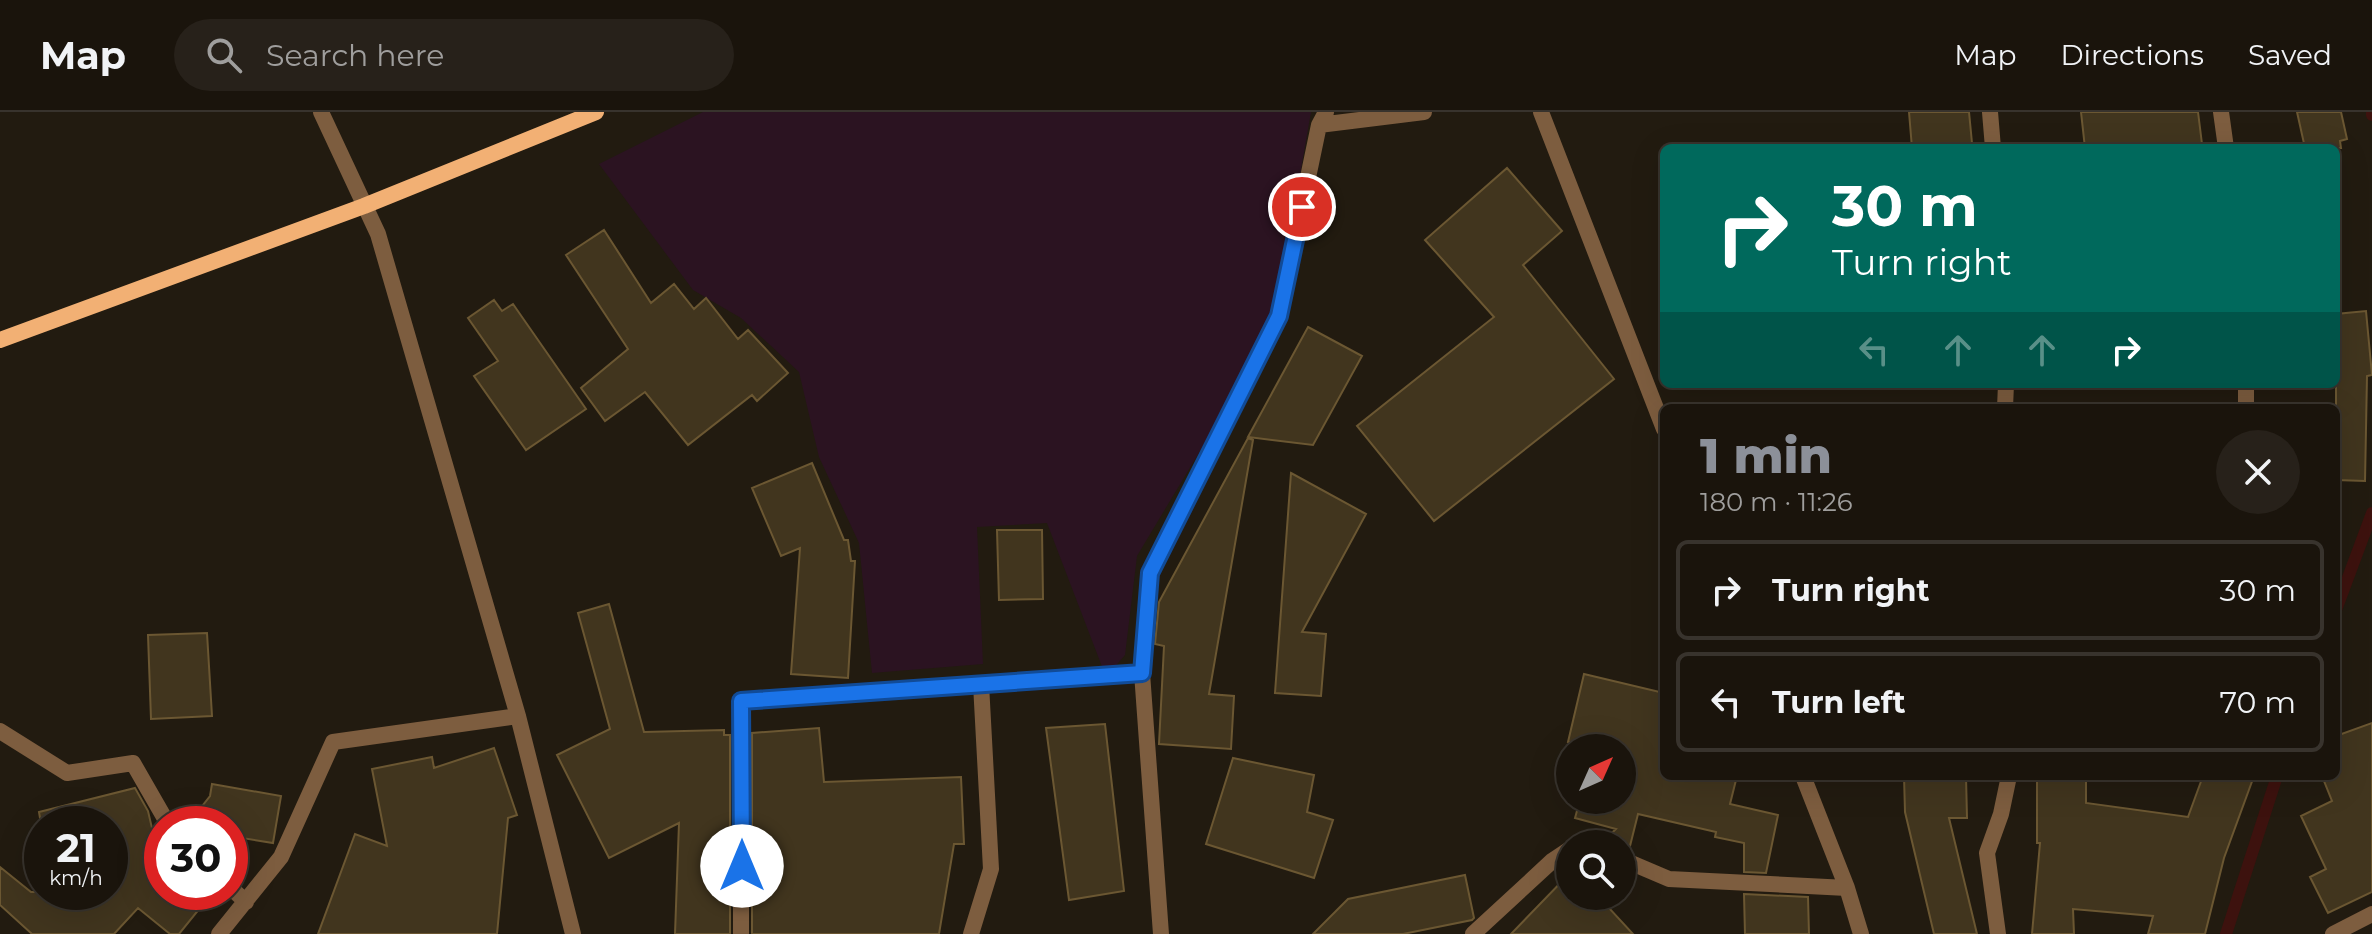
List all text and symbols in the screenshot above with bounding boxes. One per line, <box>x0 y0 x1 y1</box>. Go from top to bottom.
search box <box>174 19 734 91</box>
text: Map <box>40 32 126 79</box>
icon: search <box>202 33 246 77</box>
text: Search here <box>266 37 444 74</box>
text: Map <box>1954 38 2016 72</box>
text: Directions <box>2060 38 2204 72</box>
text: Saved <box>2248 38 2332 72</box>
text: 30 m <box>1832 172 1978 240</box>
pin <box>1268 173 1336 241</box>
icon: right <box>1700 176 1804 280</box>
icon: arrive <box>1280 185 1324 229</box>
text: Turn right <box>1832 240 2012 284</box>
icon: left <box>1852 328 1896 372</box>
icon: ahead <box>1936 328 1980 372</box>
icon: ahead <box>2020 328 2064 372</box>
icon: right <box>2104 328 2148 372</box>
text: 1 min <box>1700 427 1832 485</box>
button: close <box>2216 430 2300 514</box>
text: 180 m · 11:26 <box>1700 486 1853 518</box>
icon: right <box>1704 568 1748 612</box>
text: Turn right <box>1772 572 1929 609</box>
text: 30 m <box>2220 572 2296 609</box>
icon: left <box>1704 680 1748 724</box>
text: Turn left <box>1772 684 1905 721</box>
text: 70 m <box>2219 684 2296 721</box>
north arrow <box>1556 734 1636 814</box>
map controls <box>1556 734 1636 910</box>
speed limit sign: 30 <box>144 806 248 910</box>
text: 21 <box>56 823 96 872</box>
position arrow <box>700 824 784 908</box>
button: search <box>1556 830 1636 910</box>
text: km/h <box>49 866 103 890</box>

